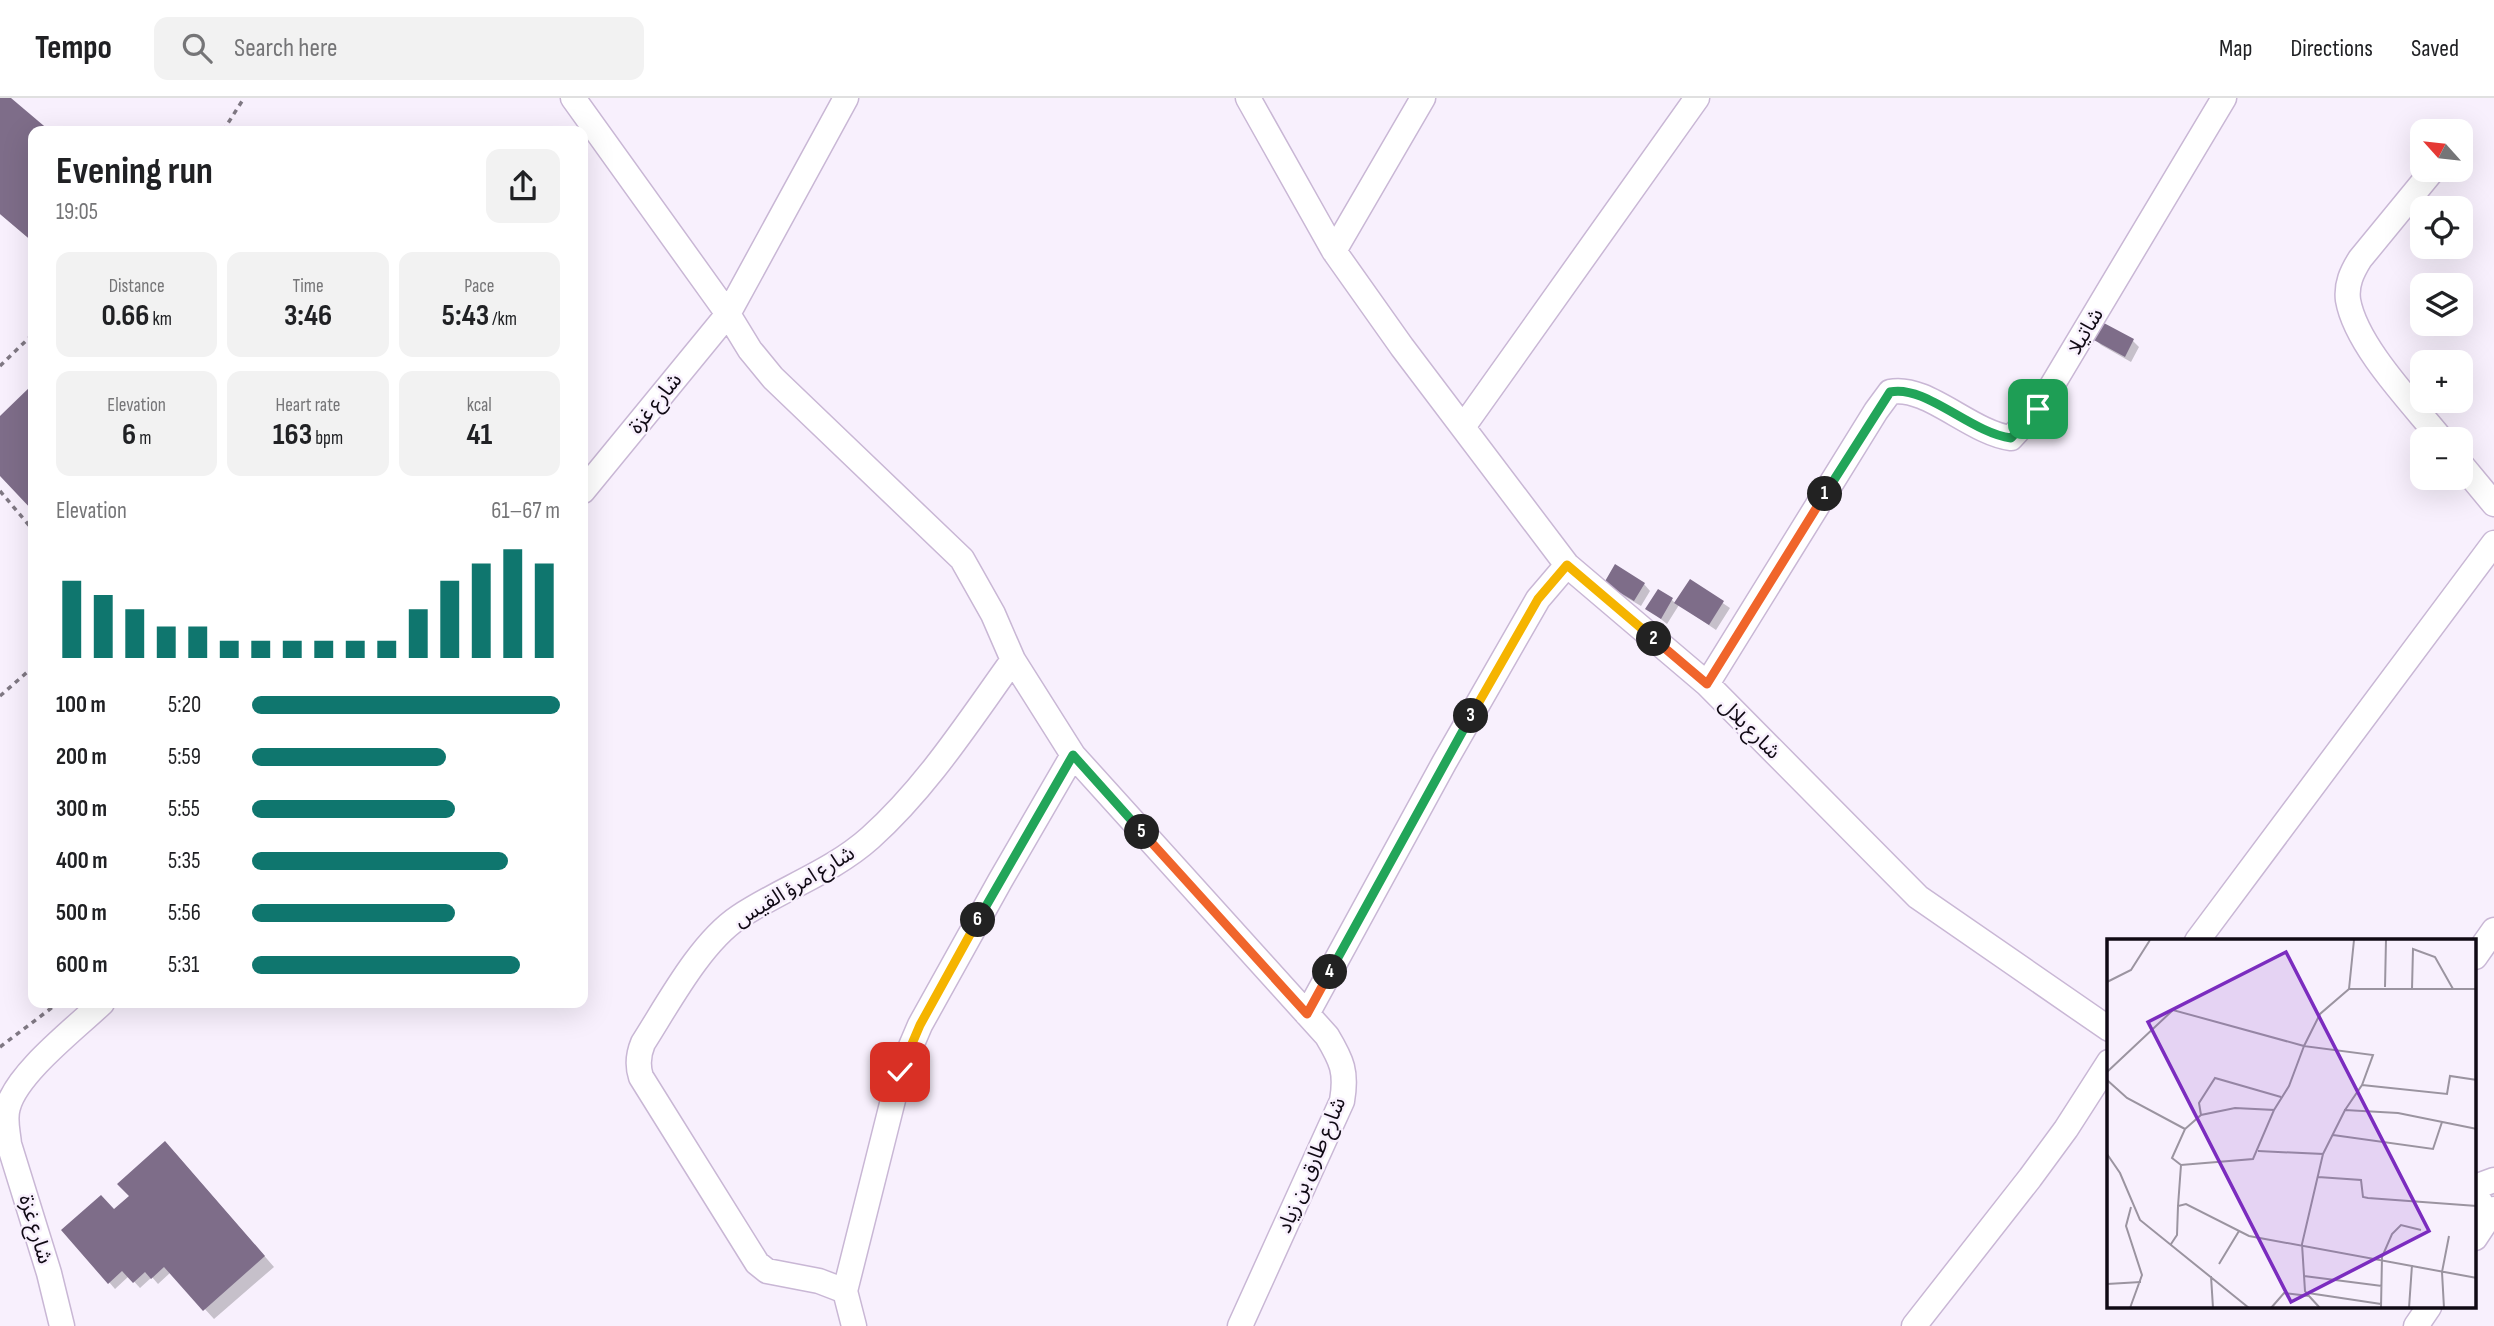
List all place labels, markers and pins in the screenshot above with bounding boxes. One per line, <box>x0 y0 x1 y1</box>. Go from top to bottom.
pin <box>2008 379 2068 439</box>
pin: 1 <box>1808 476 1842 512</box>
pin: 2 <box>1636 622 1672 656</box>
pin: 3 <box>1454 698 1488 734</box>
pin: 5 <box>1124 814 1160 850</box>
pin: 6 <box>960 902 996 938</box>
pin: 4 <box>1312 954 1348 990</box>
pin <box>870 1042 930 1102</box>

